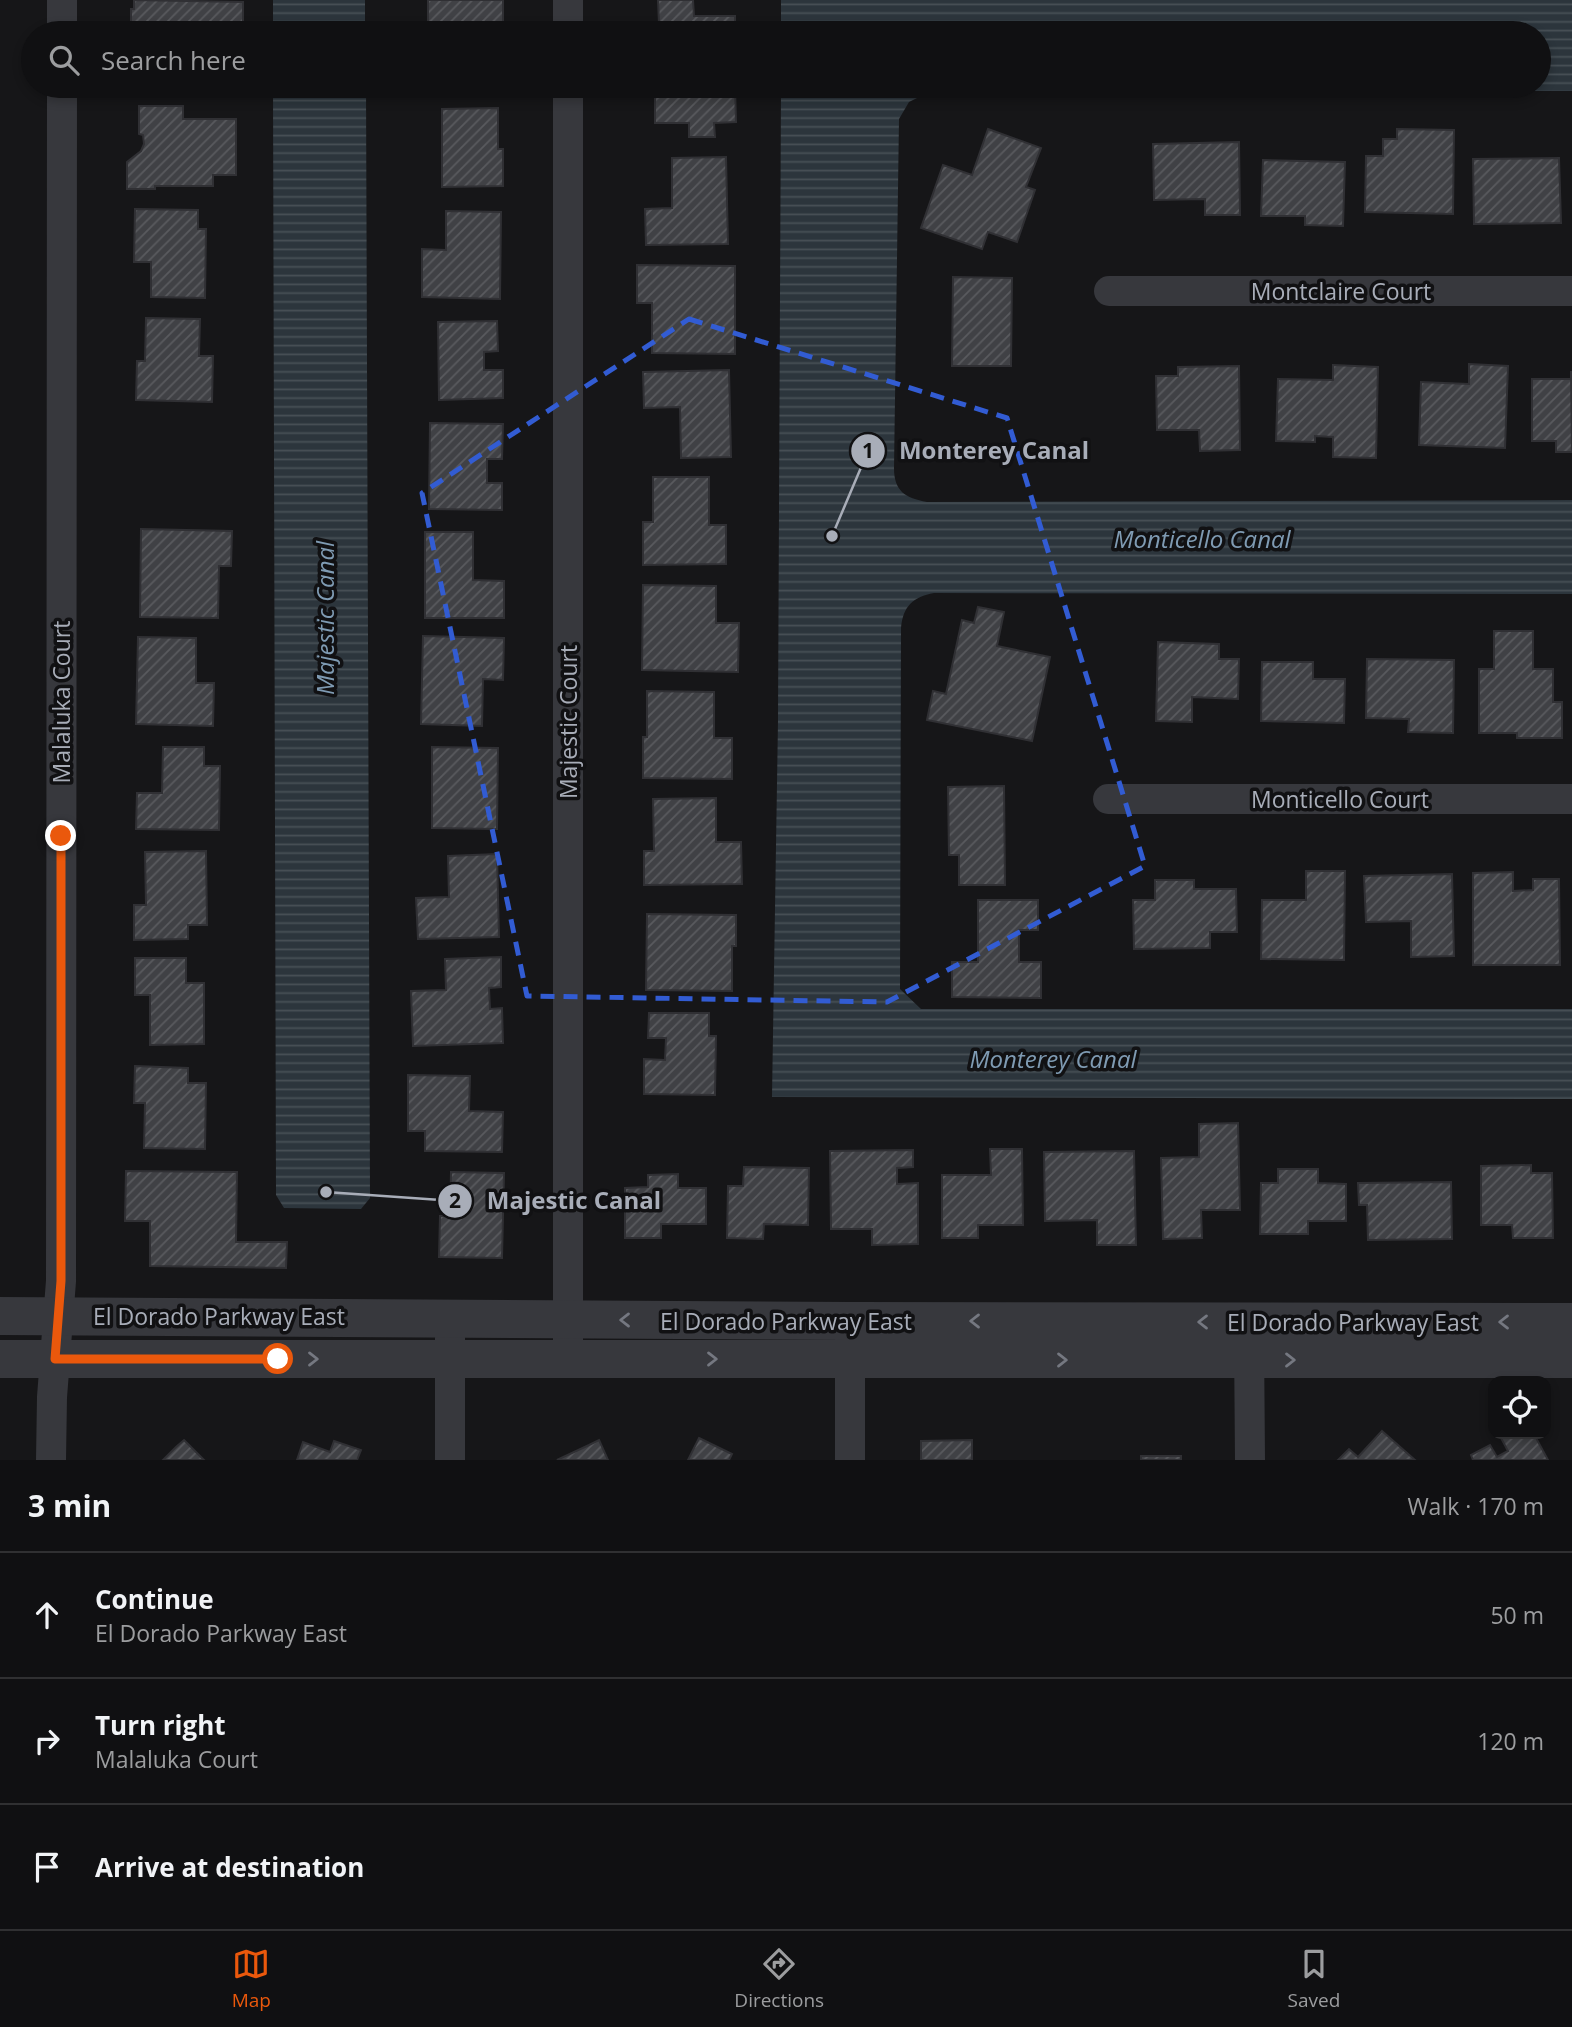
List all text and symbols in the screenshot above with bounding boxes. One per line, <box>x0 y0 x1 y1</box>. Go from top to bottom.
search box <box>21 21 1551 98</box>
icon: search <box>45 41 83 79</box>
text: Search here <box>101 42 246 78</box>
street label: Montclaire Court <box>1251 275 1431 307</box>
callout: Monterey Canal <box>850 428 1104 473</box>
text: Monterey Canal <box>899 433 1089 466</box>
text: 1 <box>862 436 874 464</box>
water label: Monticello Canal <box>1113 522 1292 555</box>
water label: Majestic Canal <box>308 540 341 695</box>
street label: Malaluka Court <box>45 621 77 783</box>
street label: Majestic Court <box>552 645 584 799</box>
street label: Monticello Court <box>1251 783 1429 815</box>
route end <box>45 820 76 851</box>
water label: Monterey Canal <box>969 1042 1138 1075</box>
callout: Majestic Canal <box>438 1178 675 1223</box>
text: Majestic Canal <box>487 1183 661 1216</box>
text: 2 <box>449 1186 461 1214</box>
street label: El Dorado Parkway East <box>93 1300 345 1332</box>
street label: El Dorado Parkway East <box>660 1305 912 1337</box>
street label: El Dorado Parkway East <box>1227 1306 1479 1338</box>
one-way arrow <box>620 1312 630 1328</box>
one-way arrow <box>970 1313 980 1329</box>
one-way arrow <box>1197 1314 1208 1330</box>
one-way arrow <box>1498 1314 1509 1330</box>
route start <box>262 1343 293 1374</box>
one-way arrow <box>308 1351 319 1367</box>
one-way arrow <box>707 1351 718 1367</box>
one-way arrow <box>1057 1352 1068 1368</box>
one-way arrow <box>1285 1352 1295 1368</box>
map controls <box>1488 1376 1551 1439</box>
button: locate <box>1488 1376 1551 1439</box>
text: 3 min <box>28 1485 111 1526</box>
text: Walk · 170 m <box>1407 1490 1544 1522</box>
text: Continue <box>95 1581 214 1617</box>
icon: ahead <box>28 1596 66 1634</box>
text: 50 m <box>1490 1599 1544 1631</box>
text: El Dorado Parkway East <box>95 1617 347 1649</box>
text: Turn right <box>95 1707 226 1743</box>
icon: right <box>28 1722 66 1760</box>
text: 120 m <box>1477 1725 1544 1757</box>
text: Malaluka Court <box>95 1743 258 1775</box>
icon: arrive <box>28 1848 66 1886</box>
text: Arrive at destination <box>95 1849 364 1885</box>
tab: Map <box>232 1945 271 2013</box>
tab: Directions <box>734 1945 824 2013</box>
tab: Saved <box>1288 1945 1340 2013</box>

